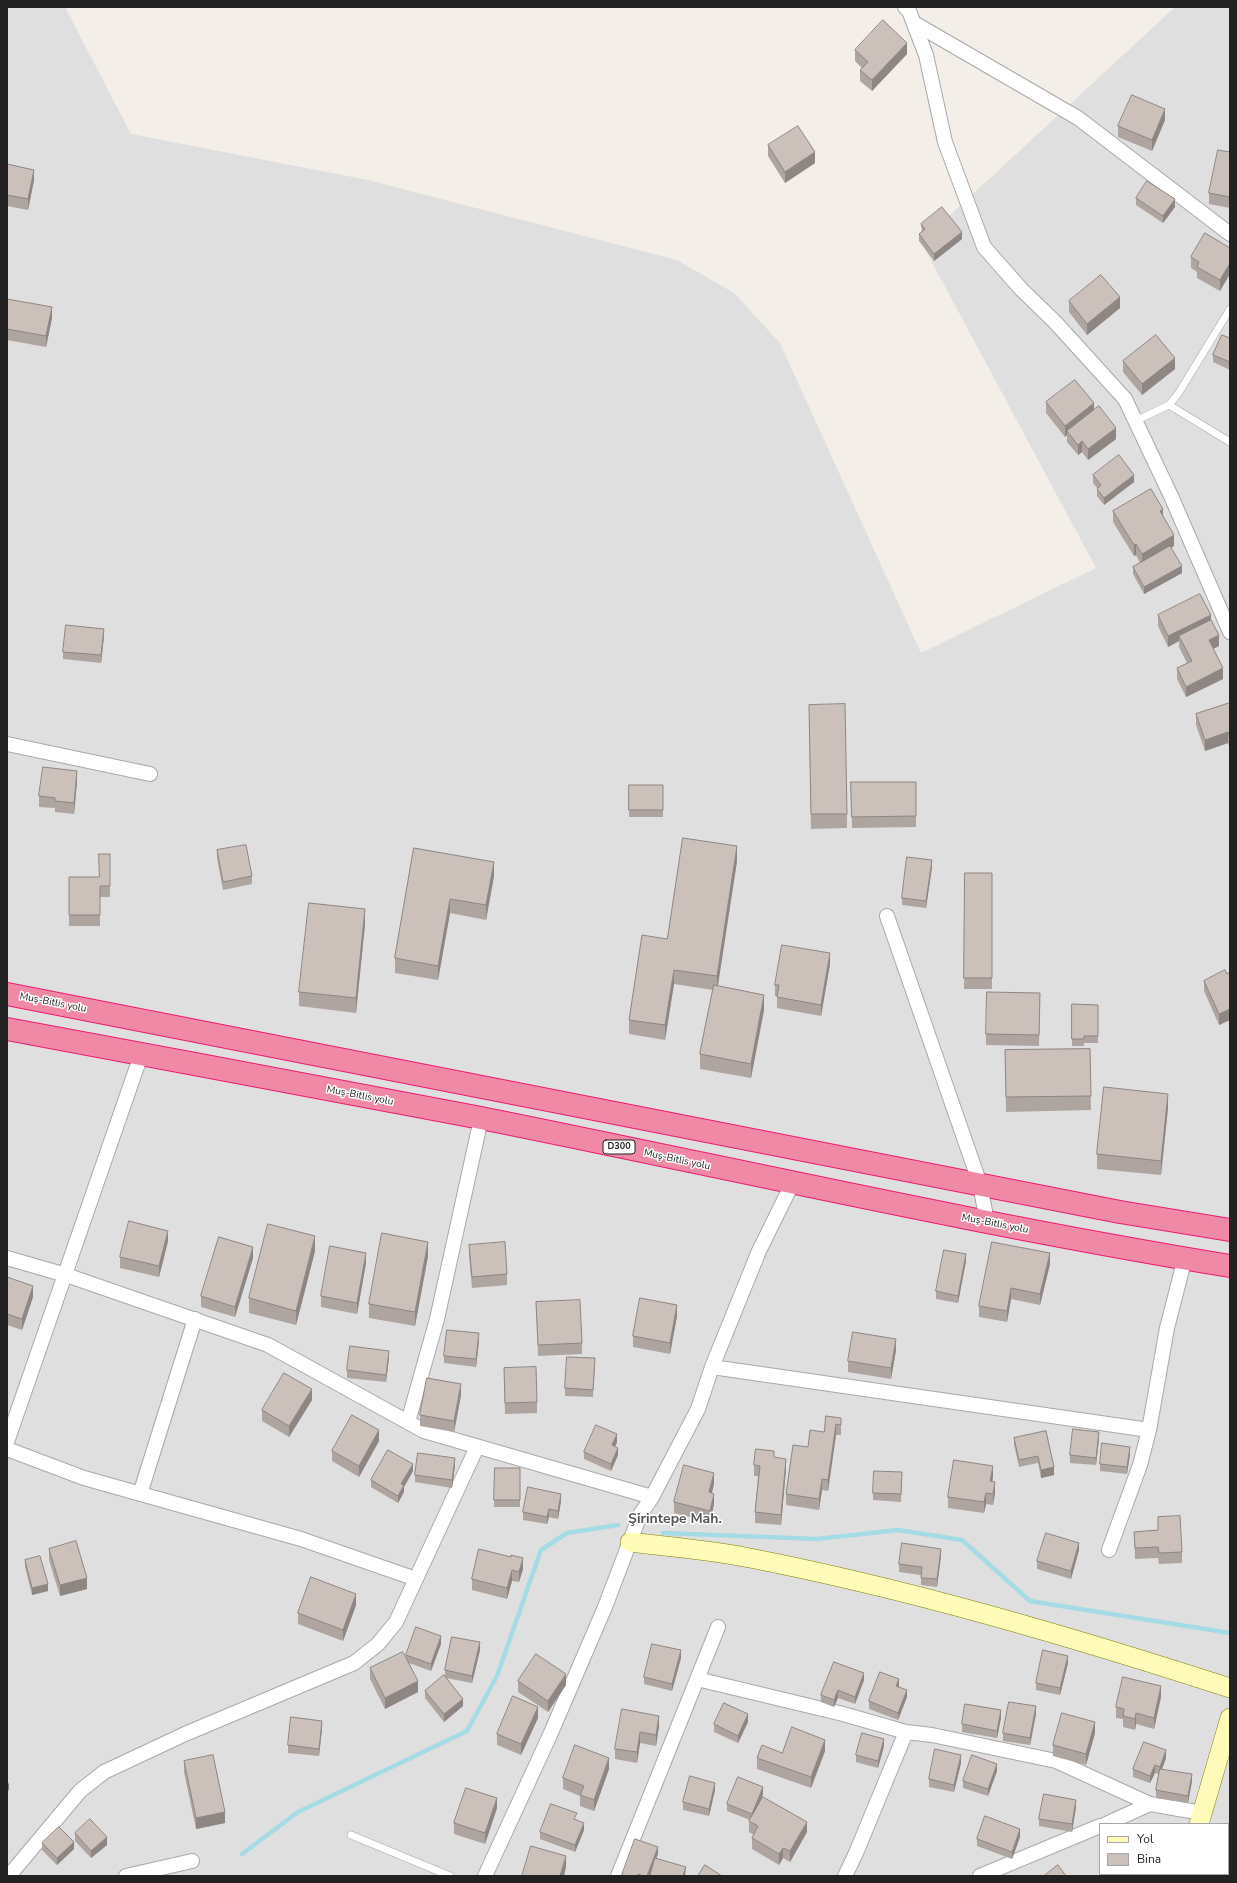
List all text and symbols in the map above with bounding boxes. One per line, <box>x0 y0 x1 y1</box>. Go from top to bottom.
street label: Muş-Bitlis yolu <box>19 991 87 1015</box>
street label: Muş-Bitlis yolu <box>326 1084 394 1108</box>
road number: D300 <box>603 1140 635 1154</box>
street label: Muş-Bitlis yolu <box>643 1147 711 1173</box>
street label: Muş-Bitlis yolu <box>961 1212 1029 1236</box>
district label: Şirintepe Mah. <box>628 1512 722 1528</box>
legend <box>1099 1823 1229 1875</box>
text: Yol <box>1137 1831 1153 1847</box>
text: Bina <box>1137 1851 1161 1867</box>

